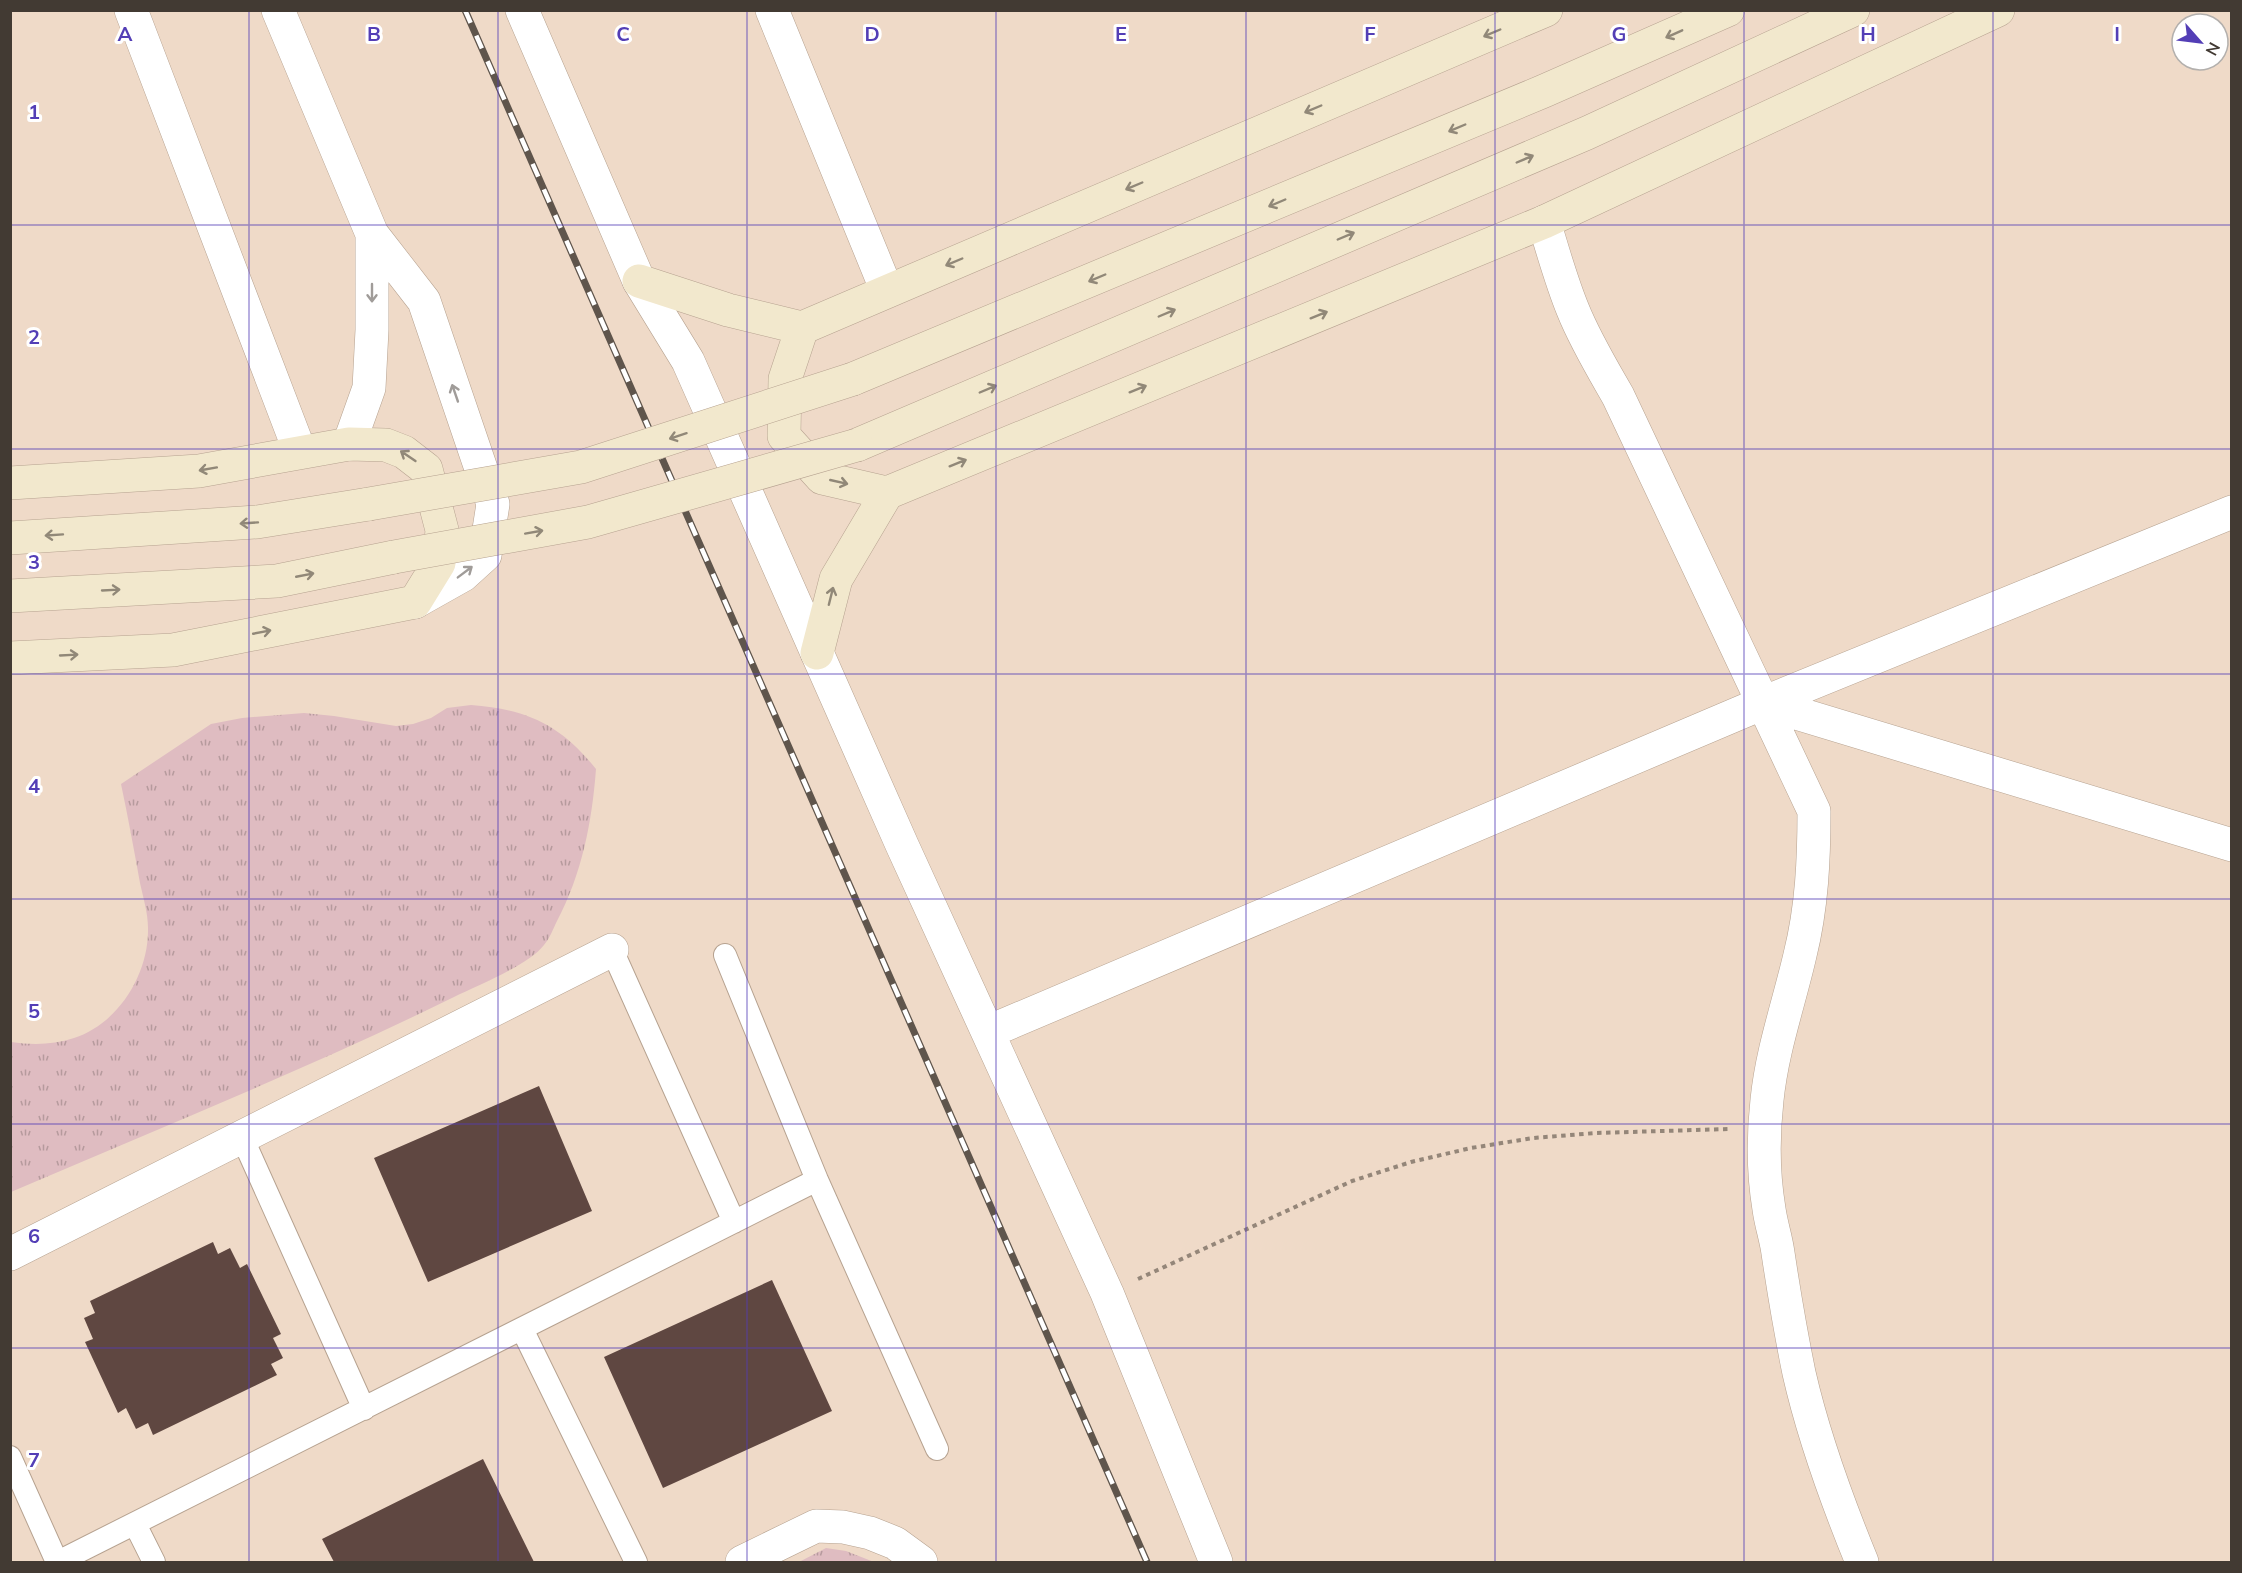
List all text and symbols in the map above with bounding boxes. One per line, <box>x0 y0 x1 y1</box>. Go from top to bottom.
north arrow <box>2170 12 2230 72</box>
text: A <box>118 21 133 46</box>
text: B <box>367 21 381 46</box>
text: C <box>616 21 630 46</box>
text: D <box>864 21 880 46</box>
text: E <box>1115 21 1127 46</box>
text: F <box>1364 21 1376 46</box>
text: G <box>1612 21 1626 46</box>
text: H <box>1860 21 1876 46</box>
text: I <box>2114 21 2120 46</box>
one-way arrow <box>1484 28 1502 39</box>
one-way arrow <box>1666 29 1684 40</box>
text: N <box>2202 39 2225 59</box>
text: 1 <box>28 99 40 124</box>
one-way arrow <box>1304 105 1322 116</box>
one-way arrow <box>1448 123 1466 134</box>
one-way arrow <box>1516 153 1534 165</box>
one-way arrow <box>1125 181 1143 192</box>
one-way arrow <box>1268 198 1286 209</box>
one-way arrow <box>1337 230 1355 241</box>
one-way arrow <box>946 257 964 269</box>
one-way arrow <box>1088 273 1106 284</box>
one-way arrow <box>366 282 378 302</box>
one-way arrow <box>1157 307 1176 318</box>
one-way arrow <box>1309 309 1327 320</box>
text: 2 <box>28 324 40 349</box>
one-way arrow <box>978 383 996 395</box>
one-way arrow <box>1129 383 1147 394</box>
one-way arrow <box>448 384 459 403</box>
one-way arrow <box>669 431 688 442</box>
one-way arrow <box>400 450 416 462</box>
one-way arrow <box>948 457 967 468</box>
one-way arrow <box>199 464 219 475</box>
one-way arrow <box>830 476 849 488</box>
one-way arrow <box>239 517 259 528</box>
one-way arrow <box>524 526 544 537</box>
one-way arrow <box>45 530 65 541</box>
text: 3 <box>28 549 40 574</box>
one-way arrow <box>457 565 473 578</box>
one-way arrow <box>295 569 314 580</box>
one-way arrow <box>100 585 120 596</box>
one-way arrow <box>826 587 838 606</box>
one-way arrow <box>252 626 271 637</box>
one-way arrow <box>58 649 78 660</box>
text: 4 <box>28 773 40 798</box>
text: 5 <box>28 998 40 1023</box>
text: 6 <box>28 1223 40 1248</box>
text: 7 <box>28 1447 40 1472</box>

